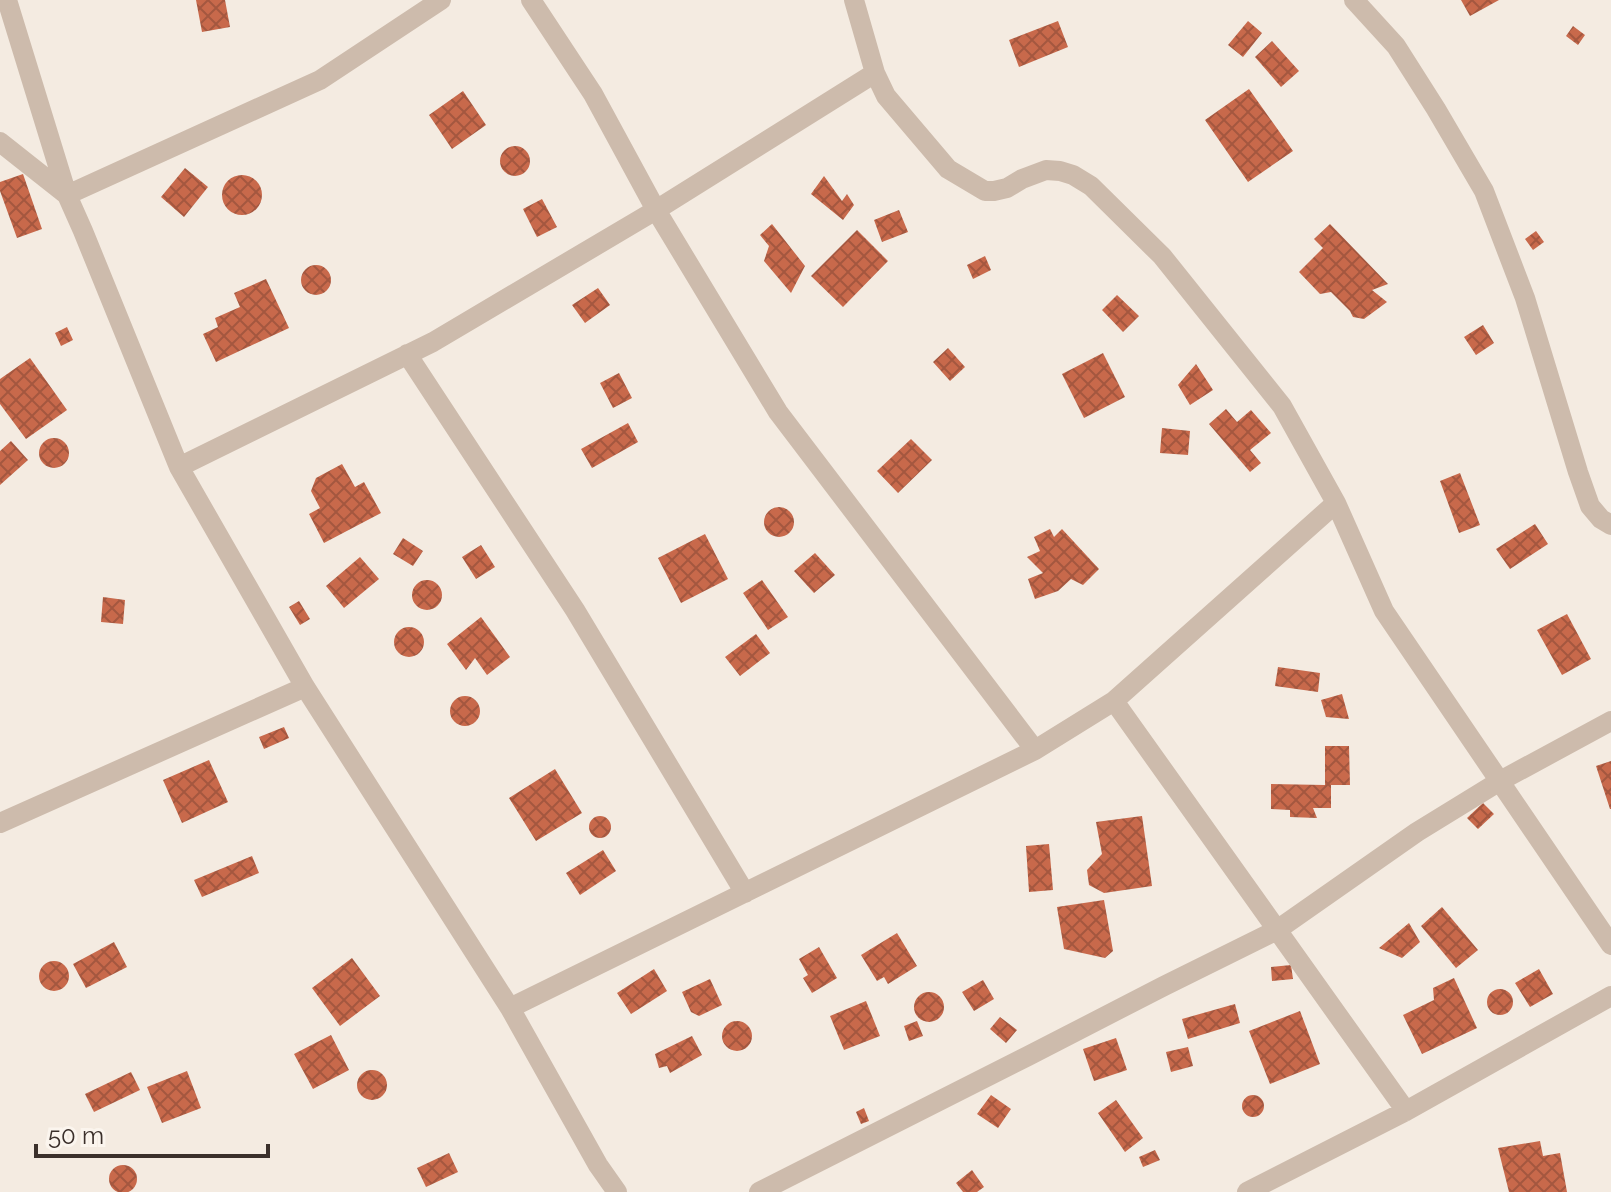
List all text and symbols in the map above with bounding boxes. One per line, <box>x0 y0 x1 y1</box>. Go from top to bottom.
scale bar <box>36 1108 268 1158</box>
text: 50 m <box>48 1121 104 1150</box>

